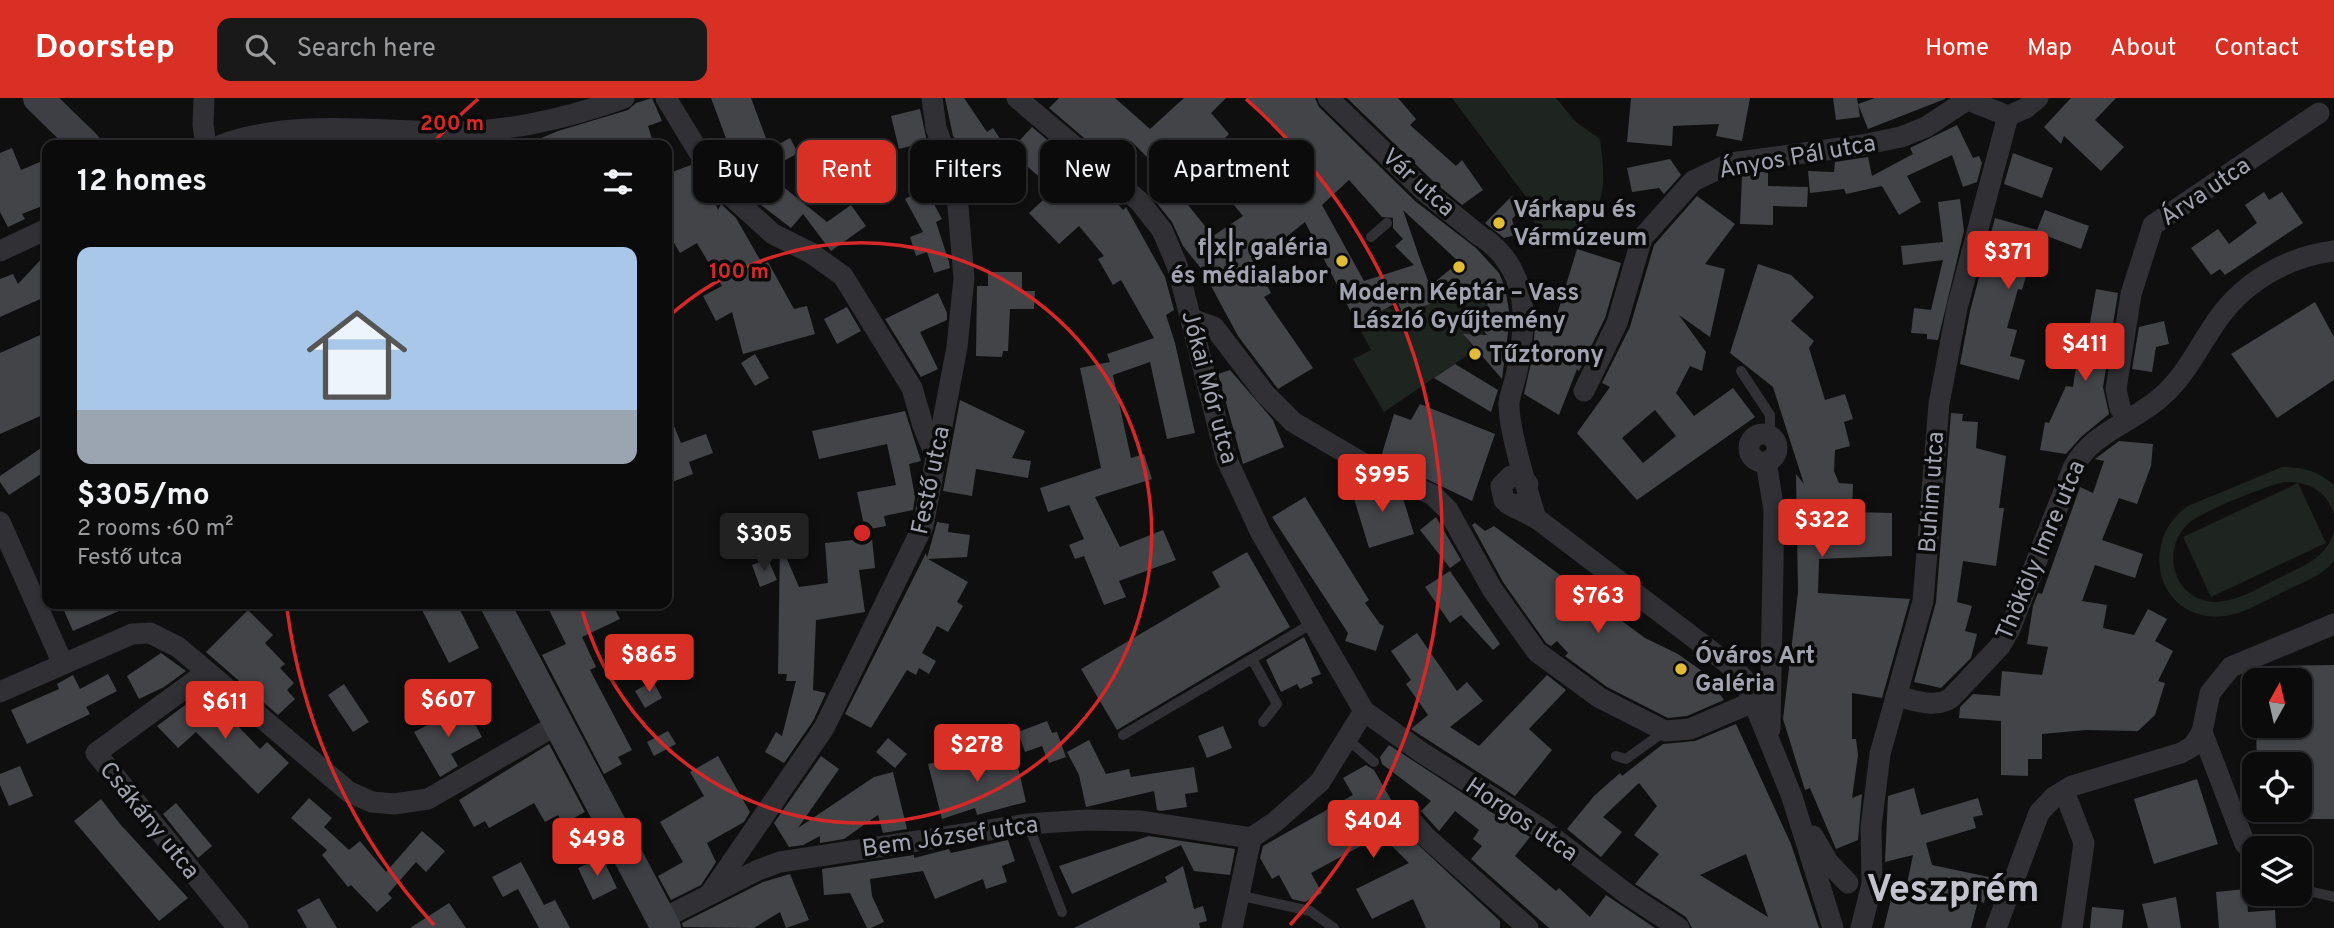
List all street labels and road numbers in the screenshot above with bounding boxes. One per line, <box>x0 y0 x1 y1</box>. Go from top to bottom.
street label: Ányos Pál utca <box>1716 127 1878 187</box>
street label: Vár utca <box>1375 143 1461 224</box>
street label: Árva utca <box>2154 150 2257 234</box>
street label: Jókai Mór utca <box>1173 308 1243 467</box>
street label: Festő utca <box>906 424 958 537</box>
street label: Buhim utca <box>1914 430 1952 554</box>
street label: Thököly Imre utca <box>1990 456 2093 645</box>
street label: Csákány utca <box>92 756 205 886</box>
street label: Horgos utca <box>1459 772 1583 869</box>
street label: Bem József utca <box>860 811 1040 865</box>

